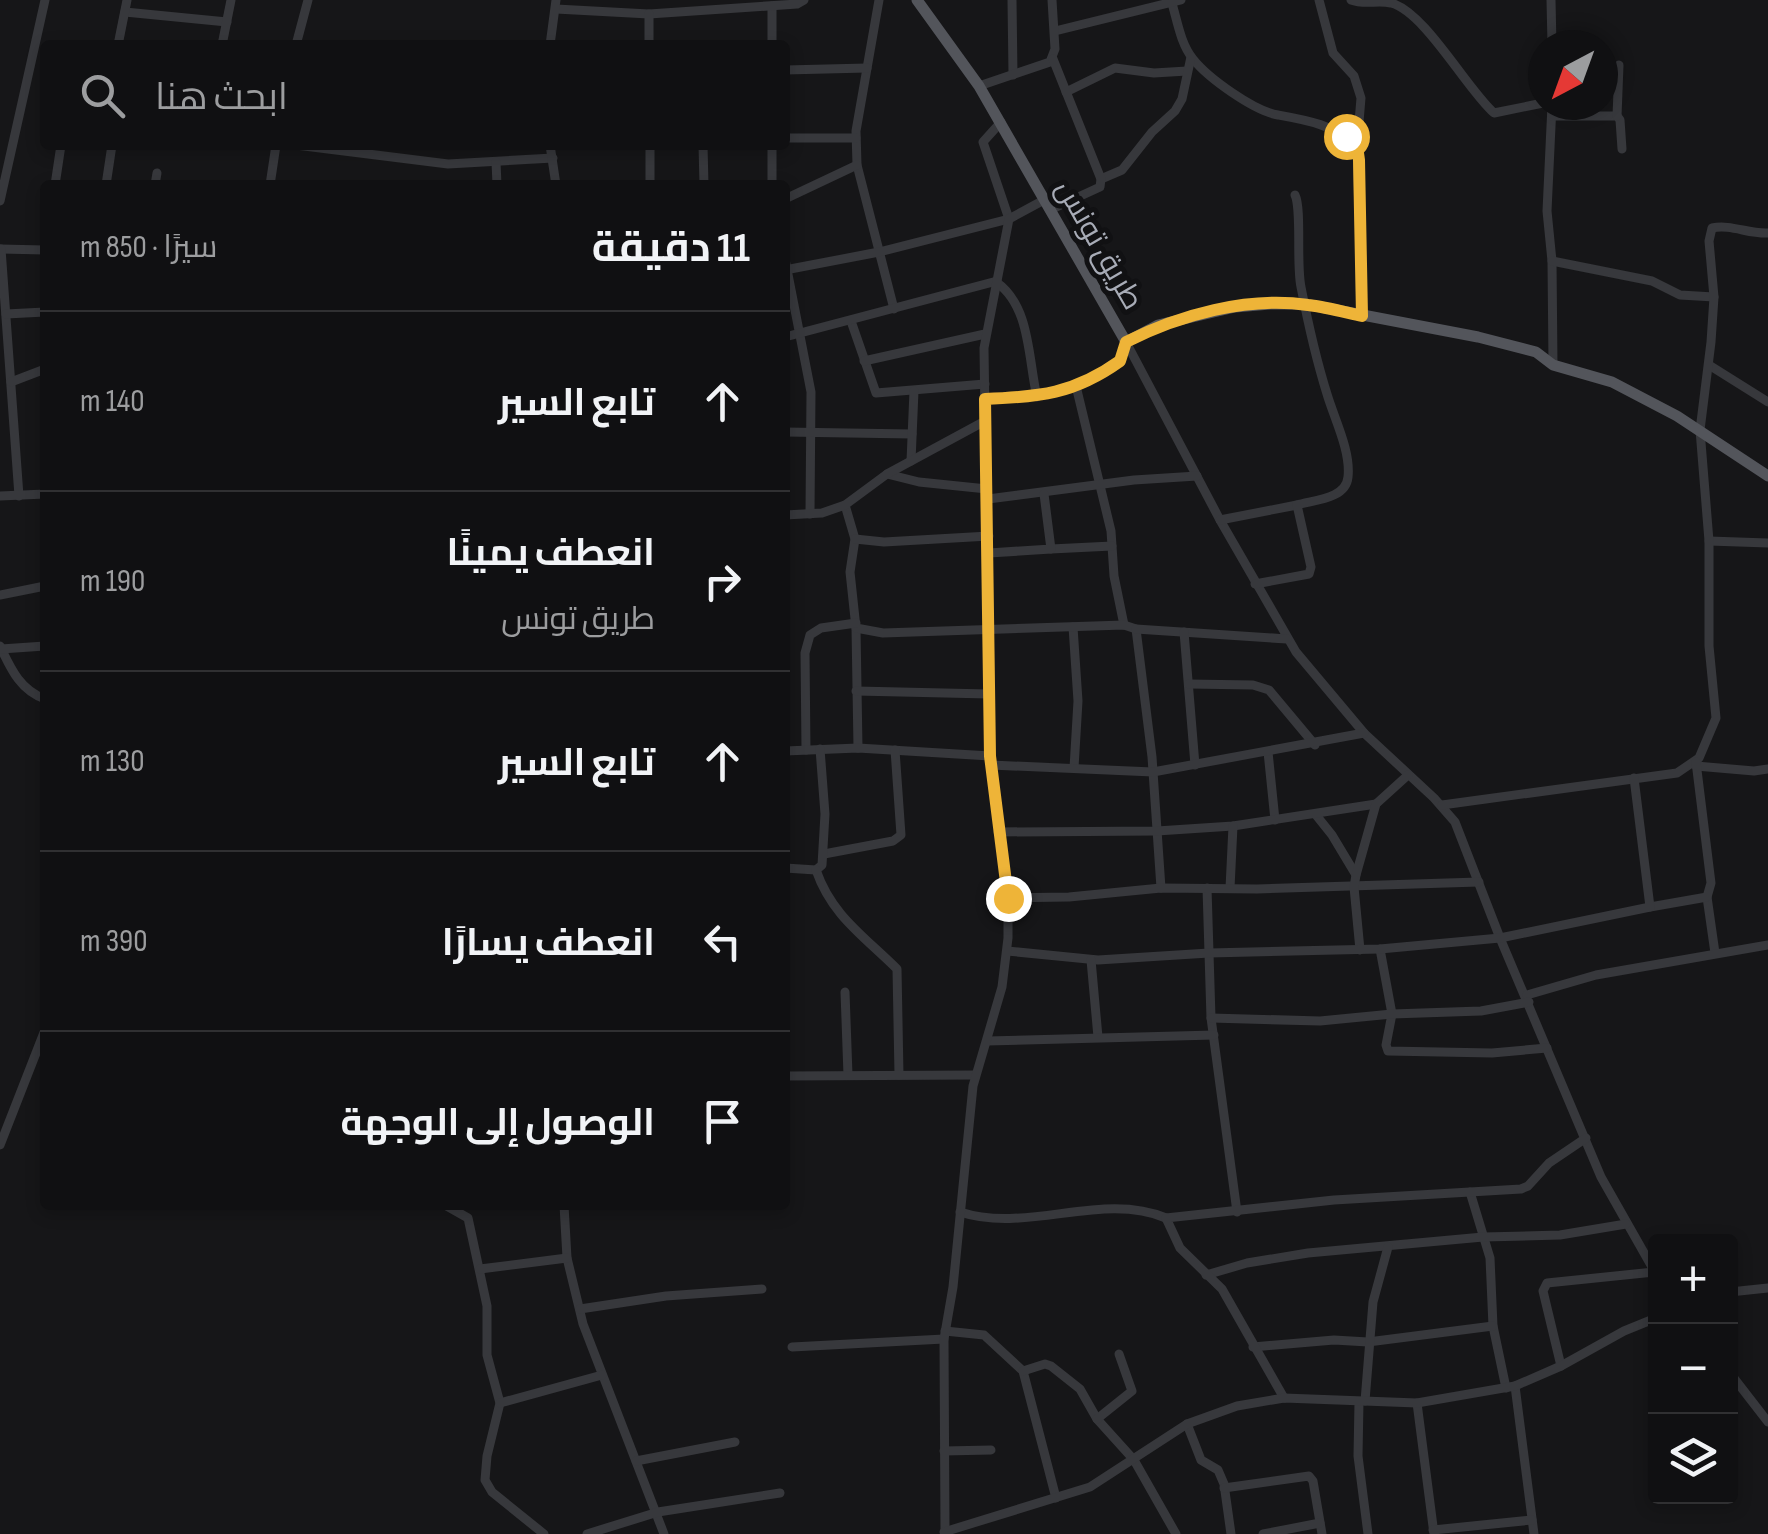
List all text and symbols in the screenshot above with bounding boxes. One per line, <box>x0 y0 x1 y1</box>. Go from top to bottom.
north arrow <box>1528 30 1618 120</box>
search box <box>40 40 790 150</box>
icon: search <box>75 68 130 123</box>
text: ابحث هنا <box>155 75 288 120</box>
route start <box>1324 114 1370 160</box>
street label: طريق تونس <box>1047 174 1151 316</box>
text: 11 دقيقة <box>592 223 750 274</box>
text: سيرًا · 850 m <box>80 228 217 267</box>
icon: ahead <box>695 374 750 429</box>
text: تابع السير <box>498 381 655 426</box>
text: 140 m <box>80 382 145 421</box>
text: انعطف يمينًا <box>446 531 655 576</box>
icon: right <box>695 554 750 609</box>
text: 190 m <box>80 562 145 601</box>
text: طريق تونس <box>501 600 655 639</box>
icon: ahead <box>695 734 750 789</box>
text: تابع السير <box>498 741 655 786</box>
text: 130 m <box>80 742 145 781</box>
route end <box>986 876 1032 922</box>
icon: left <box>695 914 750 969</box>
text: انعطف يسارًا <box>442 921 655 966</box>
text: 390 m <box>80 922 148 961</box>
icon: arrive <box>695 1094 750 1149</box>
text: الوصول إلى الوجهة <box>340 1101 655 1146</box>
map controls <box>1648 1234 1738 1504</box>
button: + <box>1648 1234 1738 1324</box>
button: − <box>1648 1324 1738 1414</box>
button: layers <box>1648 1414 1738 1504</box>

